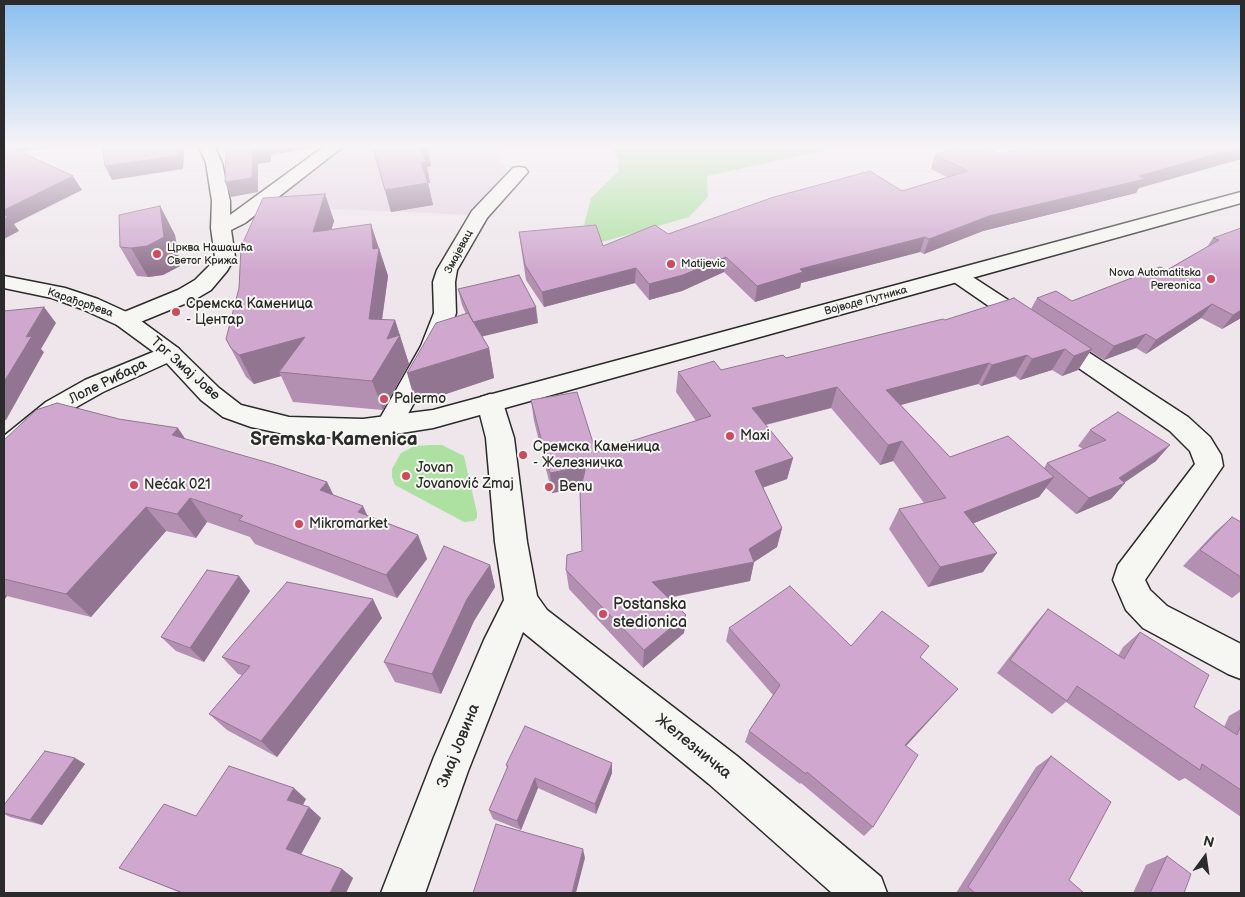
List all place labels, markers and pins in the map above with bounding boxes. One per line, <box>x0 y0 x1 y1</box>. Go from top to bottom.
place label: Црква Нашашћа Светог Крижа <box>167 241 253 267</box>
marker: Црква Нашашћа Светог Крижа <box>151 248 163 260</box>
place label: Matijevic <box>681 257 725 271</box>
marker: Matijevic <box>665 258 677 270</box>
place label: Nova Automatitska Pereonica <box>1109 266 1201 292</box>
marker: Nova Automatitska Pereonica <box>1205 273 1217 285</box>
place label: Сремска Каменица - Центар <box>186 296 313 328</box>
marker: Сремска Каменица - Центар <box>170 306 182 318</box>
place label: Palermo <box>394 391 446 407</box>
marker: Palermo <box>378 393 390 405</box>
place label: Maxi <box>740 428 770 444</box>
marker: Maxi <box>724 430 736 442</box>
place label: Сремска Каменица - Железничка <box>533 439 660 472</box>
marker: Сремска Каменица - Железничка <box>517 449 529 461</box>
place label: Jovan Jovanović Zmaj <box>416 460 514 492</box>
marker: Jovan Jovanović Zmaj <box>400 470 412 482</box>
place label: Nećak 021 <box>144 477 211 493</box>
marker: Nećak 021 <box>128 479 140 491</box>
place label: Benu <box>559 479 593 495</box>
marker: Benu <box>543 481 555 493</box>
place label: Mikromarket <box>309 516 388 532</box>
marker: Mikromarket <box>293 518 305 530</box>
place label: Postanska stedionica <box>613 595 687 633</box>
marker: Postanska stedionica <box>597 608 609 620</box>

